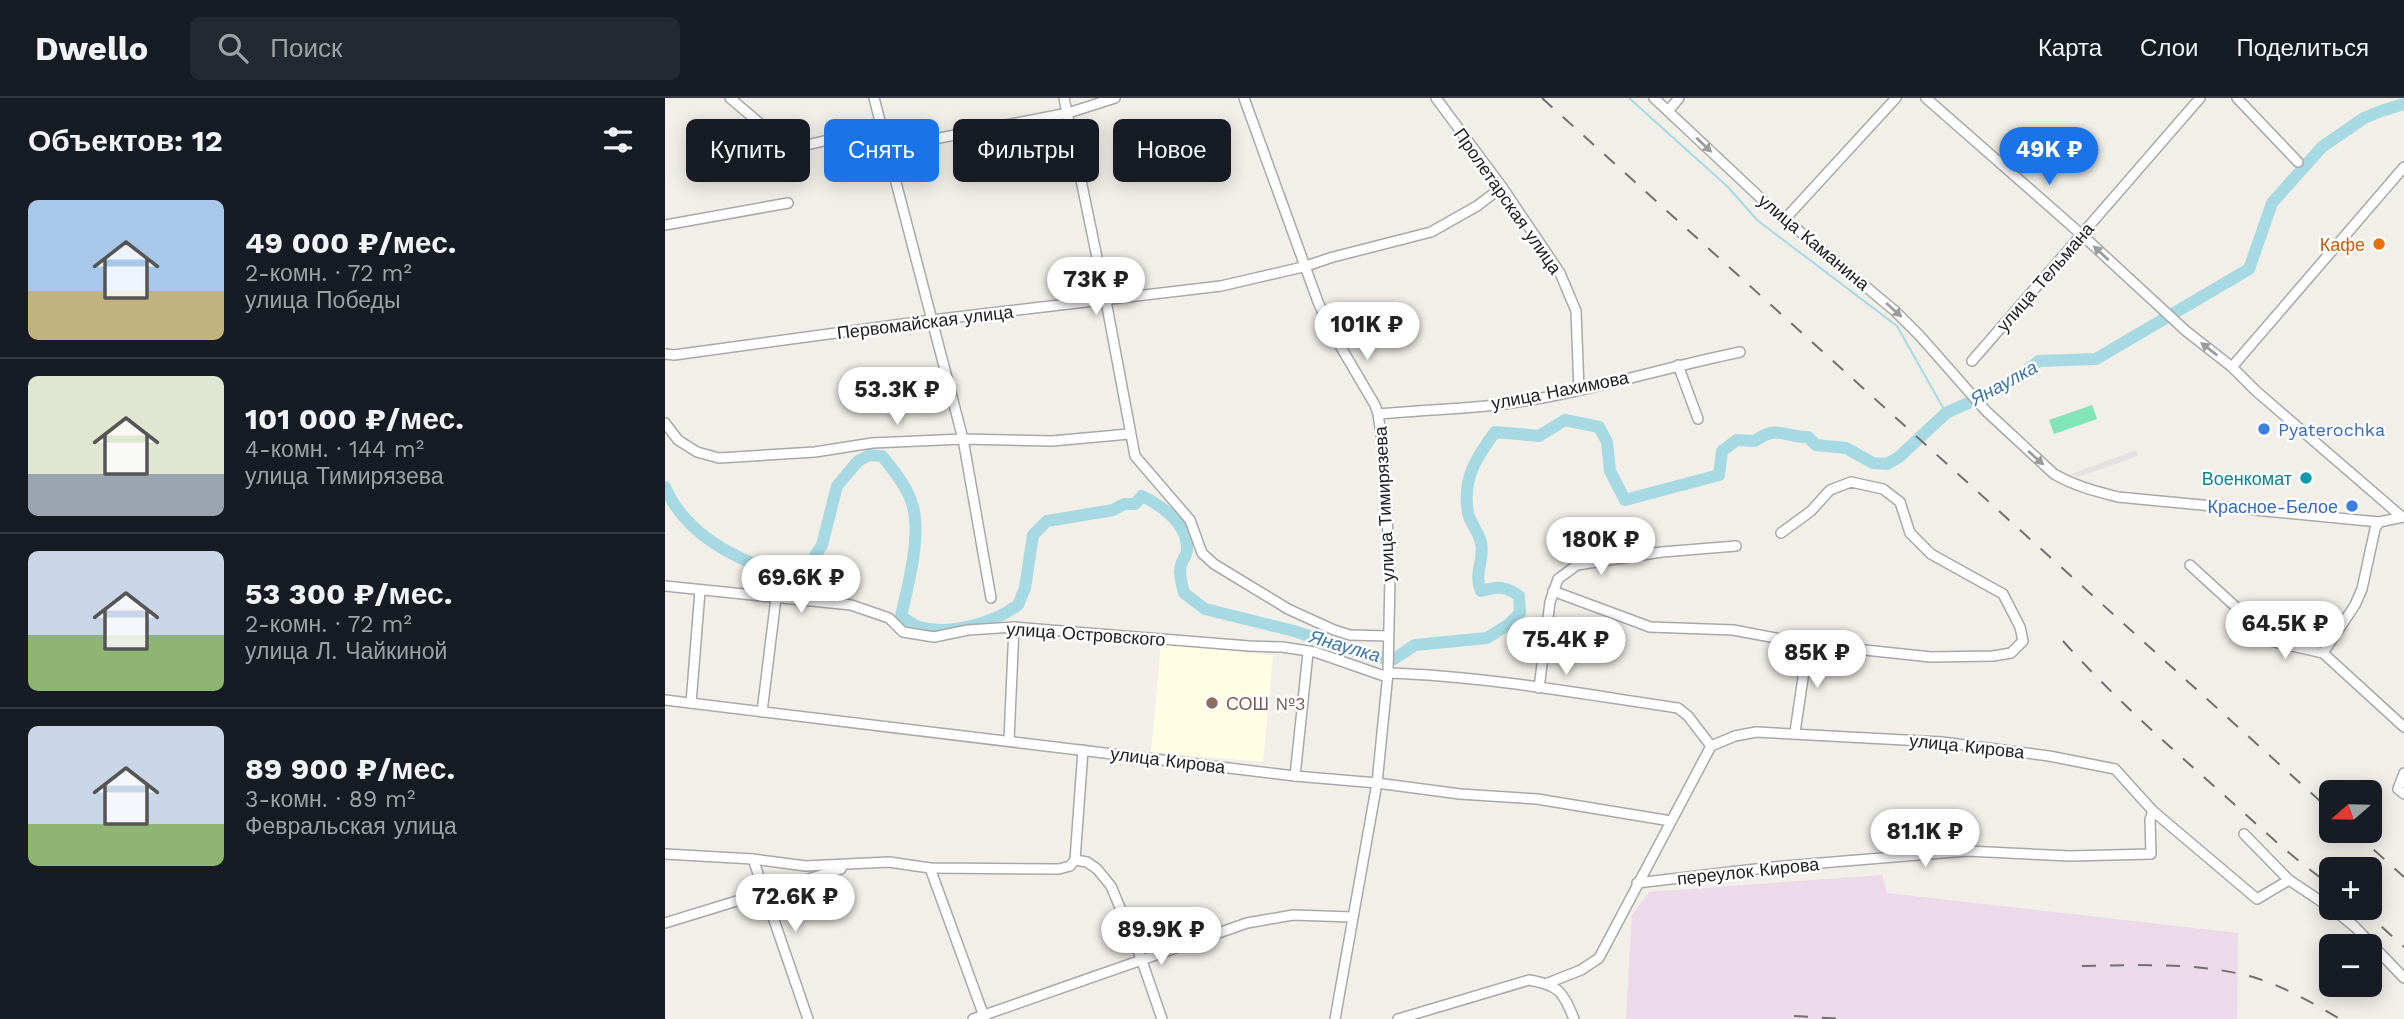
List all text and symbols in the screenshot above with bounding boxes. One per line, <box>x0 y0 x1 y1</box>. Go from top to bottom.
search box <box>190 17 680 80</box>
text: Dwello <box>35 29 148 68</box>
icon: search <box>214 29 252 67</box>
text: Поиск <box>270 33 342 63</box>
text: Карта <box>2038 34 2102 62</box>
text: Слои <box>2140 34 2198 62</box>
text: Поделиться <box>2236 34 2369 62</box>
chip: Купить <box>686 119 810 182</box>
chip: Снять <box>824 119 939 182</box>
chip: Фильтры <box>953 119 1099 182</box>
chip: Новое <box>1113 119 1231 182</box>
icon: filters <box>599 121 637 159</box>
text: Объектов: 12 <box>28 123 223 158</box>
street label: Пролетарская улица <box>1450 124 1567 279</box>
pin: 49K ₽ <box>2000 127 2098 187</box>
text: 49K ₽ <box>2015 136 2083 163</box>
one-way arrow <box>1695 137 1713 153</box>
street label: улица Каманина <box>1754 189 1875 295</box>
street label: улица Тельмана <box>1992 218 2099 336</box>
text: 49 000 ₽/мес. <box>245 225 457 260</box>
icon: home <box>84 228 168 312</box>
place label: Кафе <box>2320 234 2365 255</box>
marker: Кафе <box>2371 236 2387 252</box>
one-way arrow <box>2092 245 2110 261</box>
pin: 73K ₽ <box>1047 258 1145 317</box>
text: 2-комн. · 72 m² <box>245 260 412 287</box>
text: 73K ₽ <box>1063 266 1129 293</box>
text: улица Победы <box>245 287 401 314</box>
street label: Первомайская улица <box>836 301 1015 343</box>
pin: 101K ₽ <box>1310 302 1424 362</box>
one-way arrow <box>1885 302 1902 318</box>
text: 101K ₽ <box>1331 311 1403 338</box>
one-way arrow <box>2200 342 2218 357</box>
water label: Янаулка <box>1966 355 2041 411</box>
street label: улица Нахимова <box>1490 366 1631 414</box>
pin: 53.3K ₽ <box>832 368 962 427</box>
text: 53.3K ₽ <box>854 376 940 403</box>
text: 101 000 ₽/мес. <box>245 401 464 436</box>
icon: home <box>84 404 168 488</box>
place label: Pyaterochka <box>2278 419 2385 440</box>
marker: Pyaterochka <box>2256 421 2272 437</box>
street label: улица Тимирязева <box>1369 425 1399 582</box>
text: 4-комн. · 144 m² <box>245 436 424 463</box>
one-way arrow <box>2027 450 2045 466</box>
text: улица Тимирязева <box>245 463 443 490</box>
place label: Военкомат <box>2202 468 2292 489</box>
marker: Военкомат <box>2298 470 2314 486</box>
place label: Красное-Белое <box>2207 496 2338 517</box>
marker: Красное-Белое <box>2344 498 2360 514</box>
pin: 180K ₽ <box>1544 518 1658 577</box>
text: 180K ₽ <box>1562 526 1640 553</box>
pin: 69.6K ₽ <box>736 556 866 615</box>
text: 69.6K ₽ <box>757 564 845 591</box>
text: 53 300 ₽/мес. <box>245 576 452 611</box>
icon: home <box>84 579 168 663</box>
pin: 64.5K ₽ <box>2220 602 2350 661</box>
text: 64.5K ₽ <box>2241 610 2329 637</box>
text: 2-комн. · 72 m² <box>245 611 412 638</box>
street label: улица Островского <box>1006 618 1166 650</box>
pin: 75.4K ₽ <box>1501 618 1631 677</box>
water label: Янаулка <box>1306 625 1383 667</box>
text: 75.4K ₽ <box>1523 626 1609 653</box>
pin: 85K ₽ <box>1768 630 1866 690</box>
text: улица Л. Чайкиной <box>245 638 447 665</box>
text: 85K ₽ <box>1784 639 1850 666</box>
place label: СОШ №3 <box>1226 693 1305 714</box>
marker: СОШ №3 <box>1204 695 1220 711</box>
street label: улица Кирова <box>1908 730 2027 763</box>
street label: улица Кирова <box>1109 743 1228 778</box>
text: 89 900 ₽/мес. <box>245 751 455 786</box>
icon: home <box>84 754 168 838</box>
north arrow <box>2319 780 2382 844</box>
map controls <box>2319 780 2382 997</box>
text: 3-комн. · 89 m² <box>245 786 415 813</box>
pin: 81.1K ₽ <box>1860 810 1990 869</box>
text: Февральская улица <box>245 813 457 840</box>
text: 81.1K ₽ <box>1887 818 1963 845</box>
street label: переулок Кирова <box>1676 853 1821 889</box>
button: + <box>2319 857 2382 920</box>
pin: 72.6K ₽ <box>730 874 860 934</box>
text: 72.6K ₽ <box>752 883 838 910</box>
pin: 89.9K ₽ <box>1096 908 1226 967</box>
text: 89.9K ₽ <box>1117 916 1205 943</box>
button: − <box>2319 934 2382 997</box>

